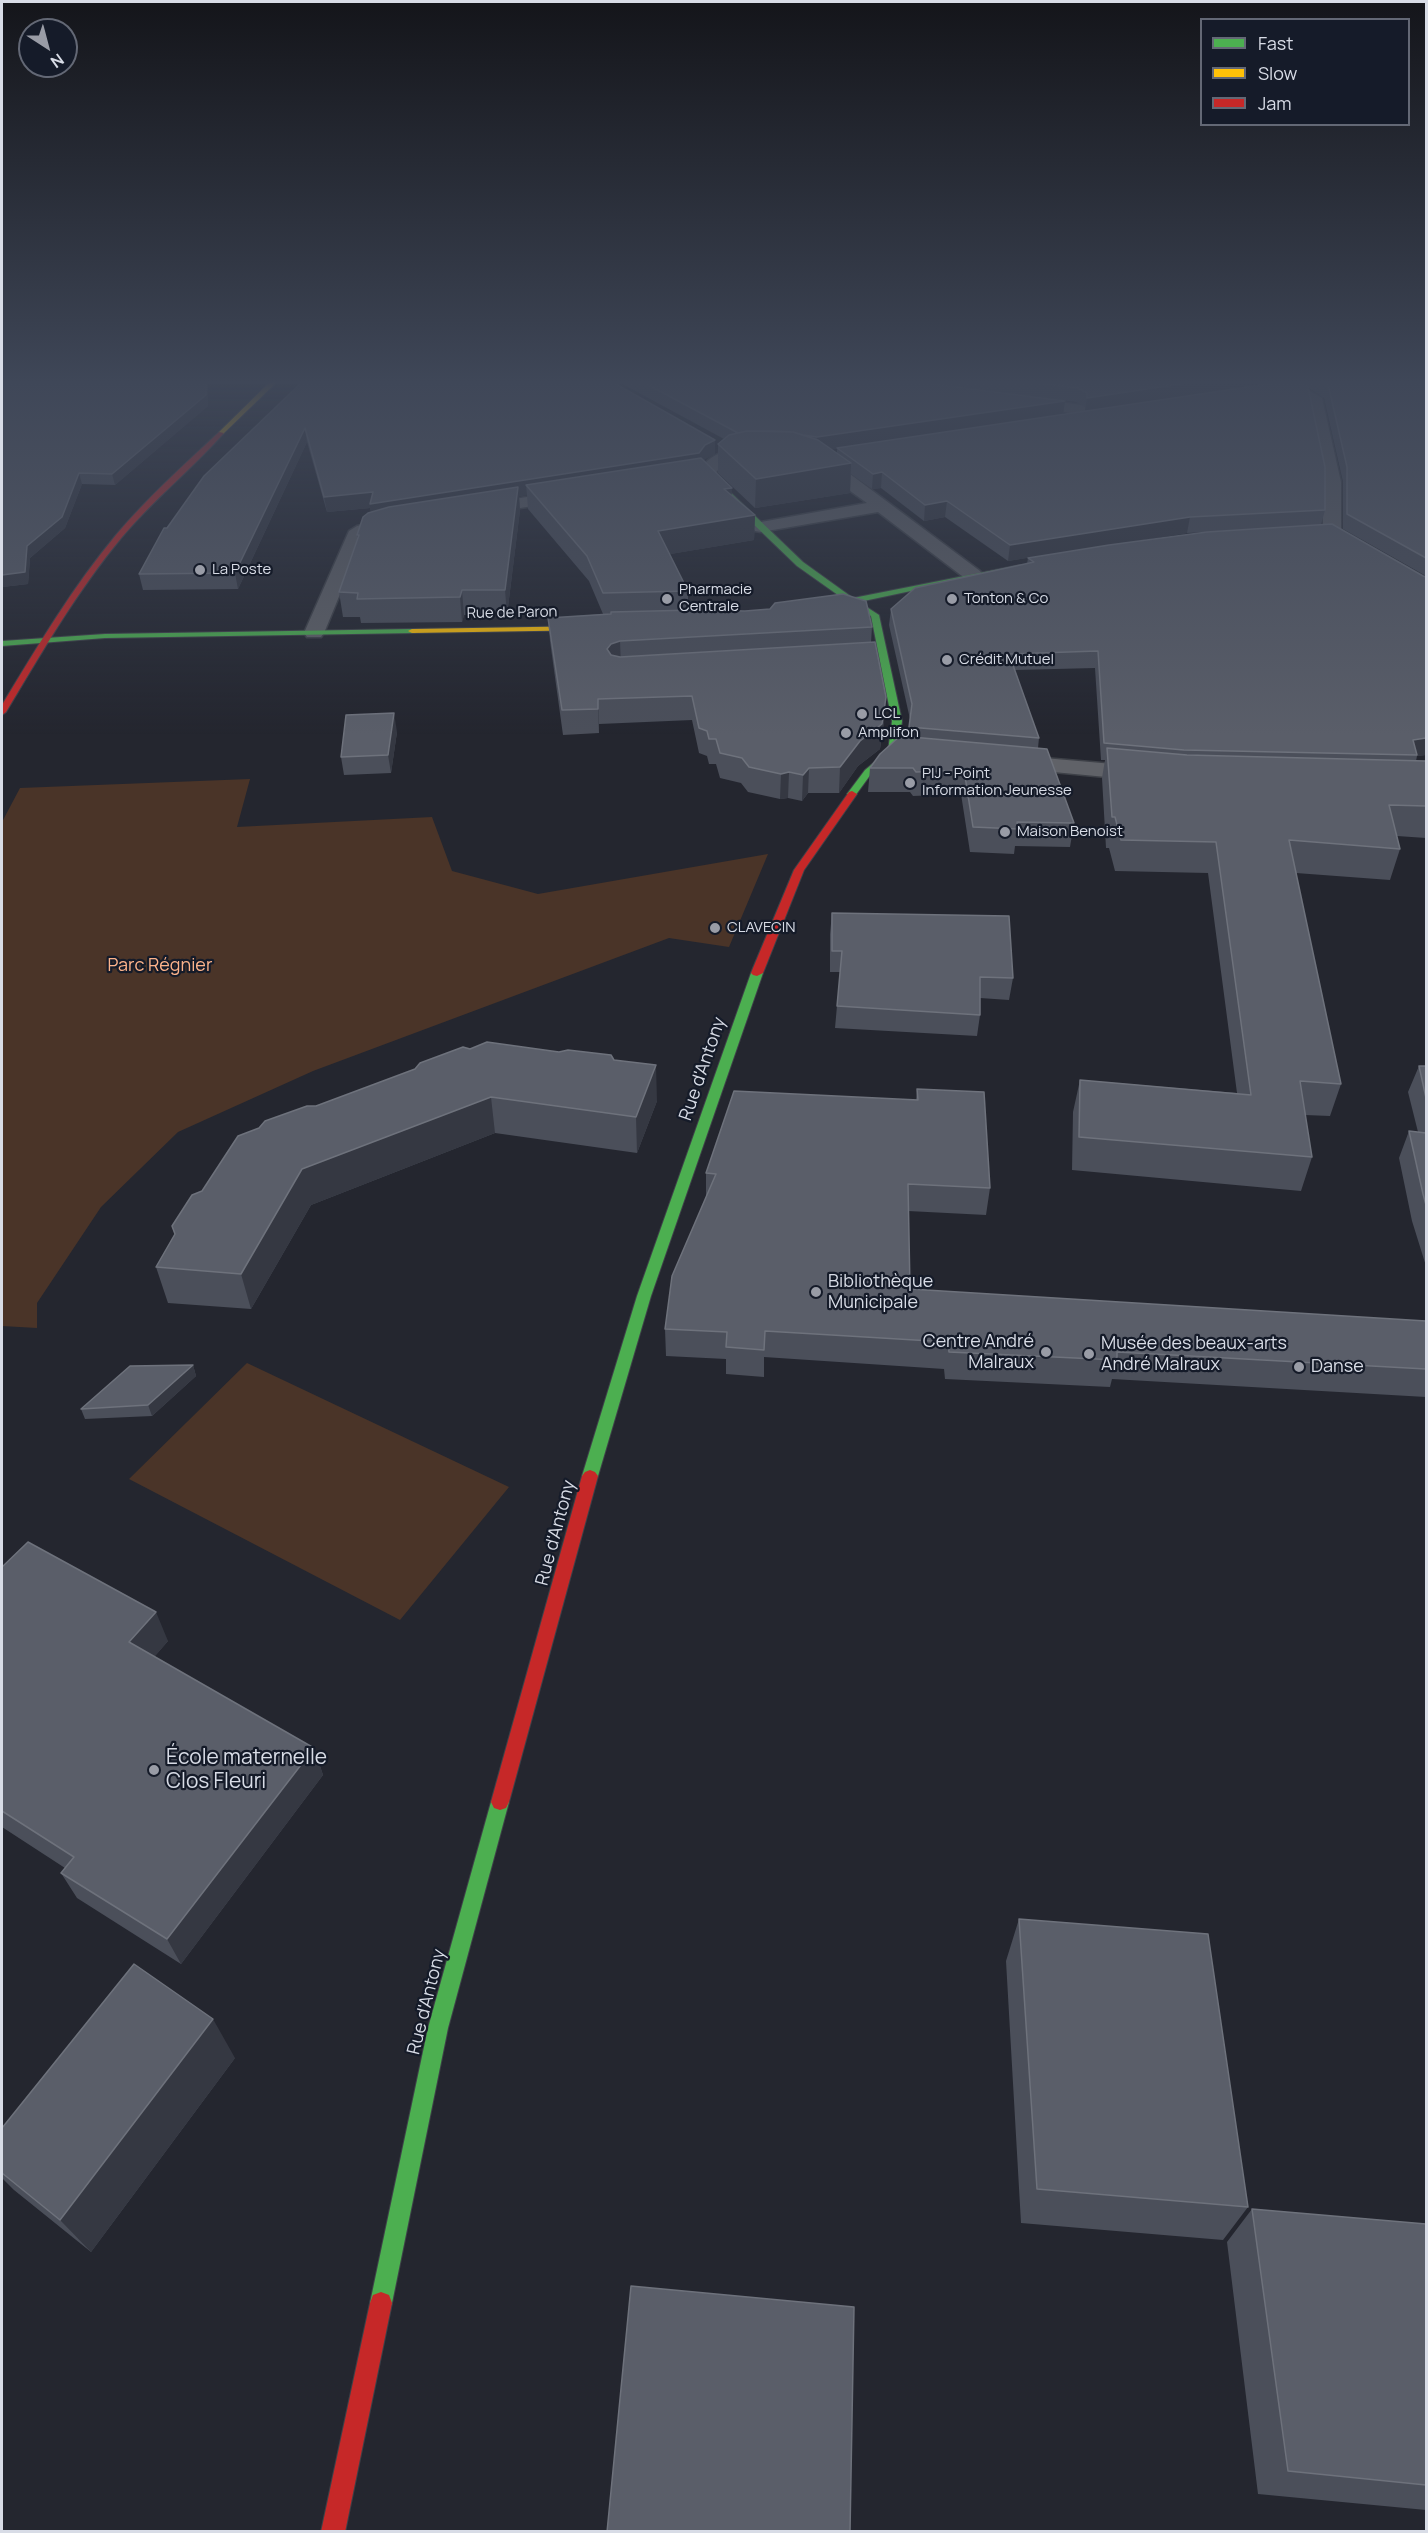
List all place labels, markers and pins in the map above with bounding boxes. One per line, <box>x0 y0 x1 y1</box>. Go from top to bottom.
place label: La Poste <box>212 561 271 579</box>
marker: La Poste <box>193 563 207 577</box>
place label: Pharmacie Centrale <box>679 581 752 616</box>
place label: Tonton & Co <box>964 590 1048 608</box>
marker: Pharmacie Centrale <box>660 592 674 606</box>
marker: Tonton & Co <box>945 592 959 606</box>
place label: Crédit Mutuel <box>959 651 1054 669</box>
marker: Crédit Mutuel <box>940 653 954 667</box>
place label: LCL <box>874 705 900 723</box>
marker: LCL <box>855 707 869 721</box>
place label: Amplifon <box>858 724 919 742</box>
marker: Amplifon <box>839 726 853 740</box>
place label: PIJ - Point Information Jeunesse <box>922 765 1072 800</box>
marker: PIJ - Point Information Jeunesse <box>903 776 917 790</box>
place label: Maison Benoist <box>1017 823 1123 841</box>
marker: Maison Benoist <box>998 825 1012 839</box>
place label: CLAVECIN <box>727 919 796 937</box>
marker: CLAVECIN <box>708 921 722 935</box>
place label: Bibliothèque Municipale <box>828 1271 933 1314</box>
marker: Bibliothèque Municipale <box>809 1285 823 1299</box>
place label: Centre André Malraux <box>923 1331 1034 1374</box>
place label: Musée des beaux-arts André Malraux <box>1101 1333 1287 1376</box>
marker: Centre André Malraux <box>1039 1345 1053 1359</box>
marker: Musée des beaux-arts André Malraux <box>1082 1347 1096 1361</box>
place label: Danse <box>1311 1356 1364 1378</box>
marker: Danse <box>1292 1360 1306 1374</box>
place label: École maternelle Clos Fleuri <box>166 1745 327 1795</box>
marker: École maternelle Clos Fleuri <box>147 1763 161 1777</box>

